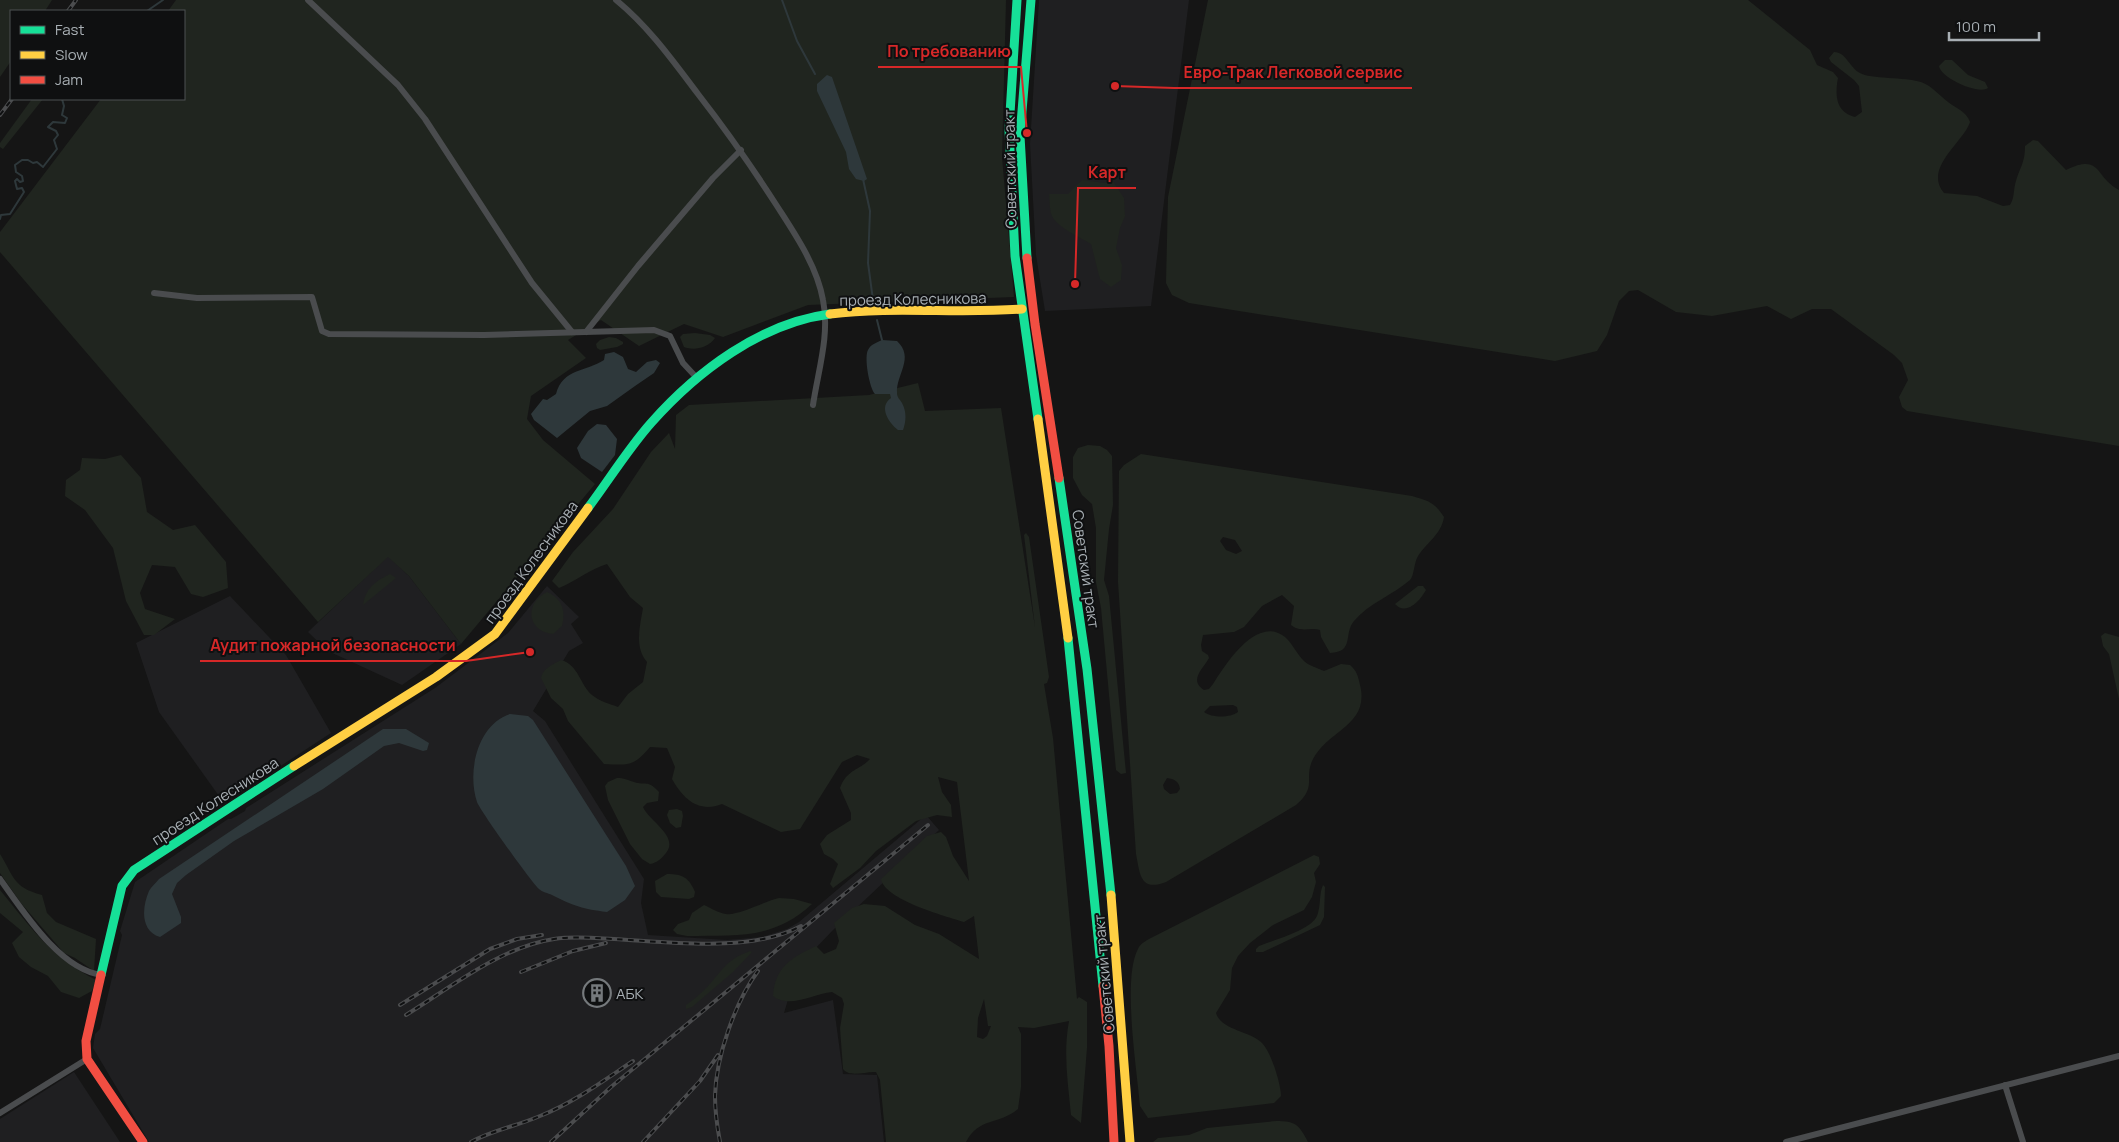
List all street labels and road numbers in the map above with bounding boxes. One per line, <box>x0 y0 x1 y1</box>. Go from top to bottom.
street label: Советский тракт <box>998 109 1022 229</box>
street label: проезд Колесникова <box>839 287 987 311</box>
street label: проезд Колесникова <box>479 496 583 628</box>
street label: Советский тракт <box>1067 508 1105 630</box>
street label: проезд Колесникова <box>148 752 282 850</box>
street label: Советский тракт <box>1088 913 1120 1034</box>

